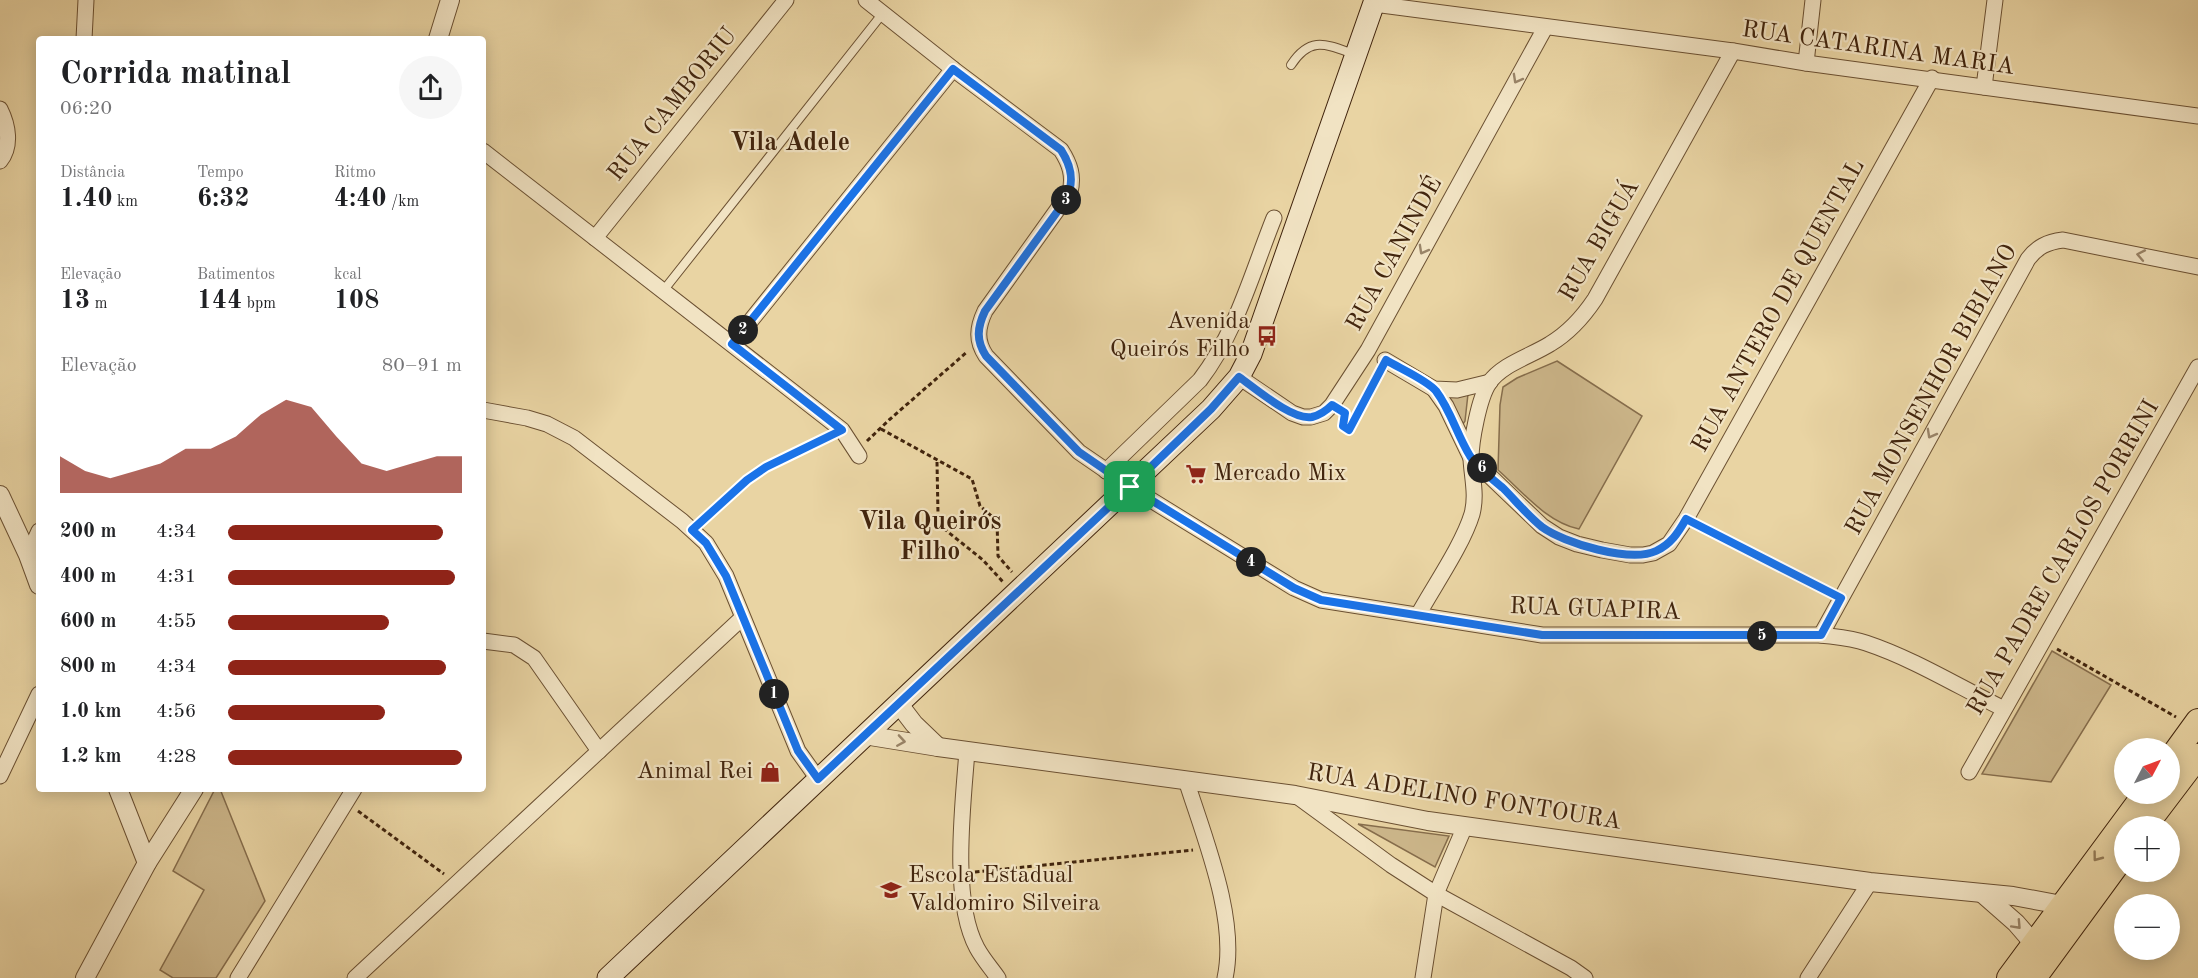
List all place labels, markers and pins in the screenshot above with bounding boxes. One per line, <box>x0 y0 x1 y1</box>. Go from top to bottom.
pin: 3 <box>1051 185 1081 215</box>
place label: Avenida Queirós Filho <box>1110 310 1250 362</box>
pin: 2 <box>728 315 758 345</box>
bus stop icon: Avenida Queirós Filho <box>1255 324 1279 348</box>
pin: 6 <box>1467 453 1497 483</box>
pin <box>1104 461 1155 512</box>
supermarket icon: Mercado Mix <box>1184 462 1208 486</box>
place label: Mercado Mix <box>1213 462 1347 486</box>
pin: 4 <box>1236 547 1266 577</box>
pin: 5 <box>1747 621 1777 651</box>
pin: 1 <box>759 679 789 709</box>
place label: Animal Rei <box>636 760 753 784</box>
shop icon: Animal Rei <box>758 760 782 784</box>
place label: Escola Estadual Valdomiro Silveira <box>908 864 1100 916</box>
school or university icon: Escola Estadual Valdomiro Silveira <box>879 878 903 902</box>

